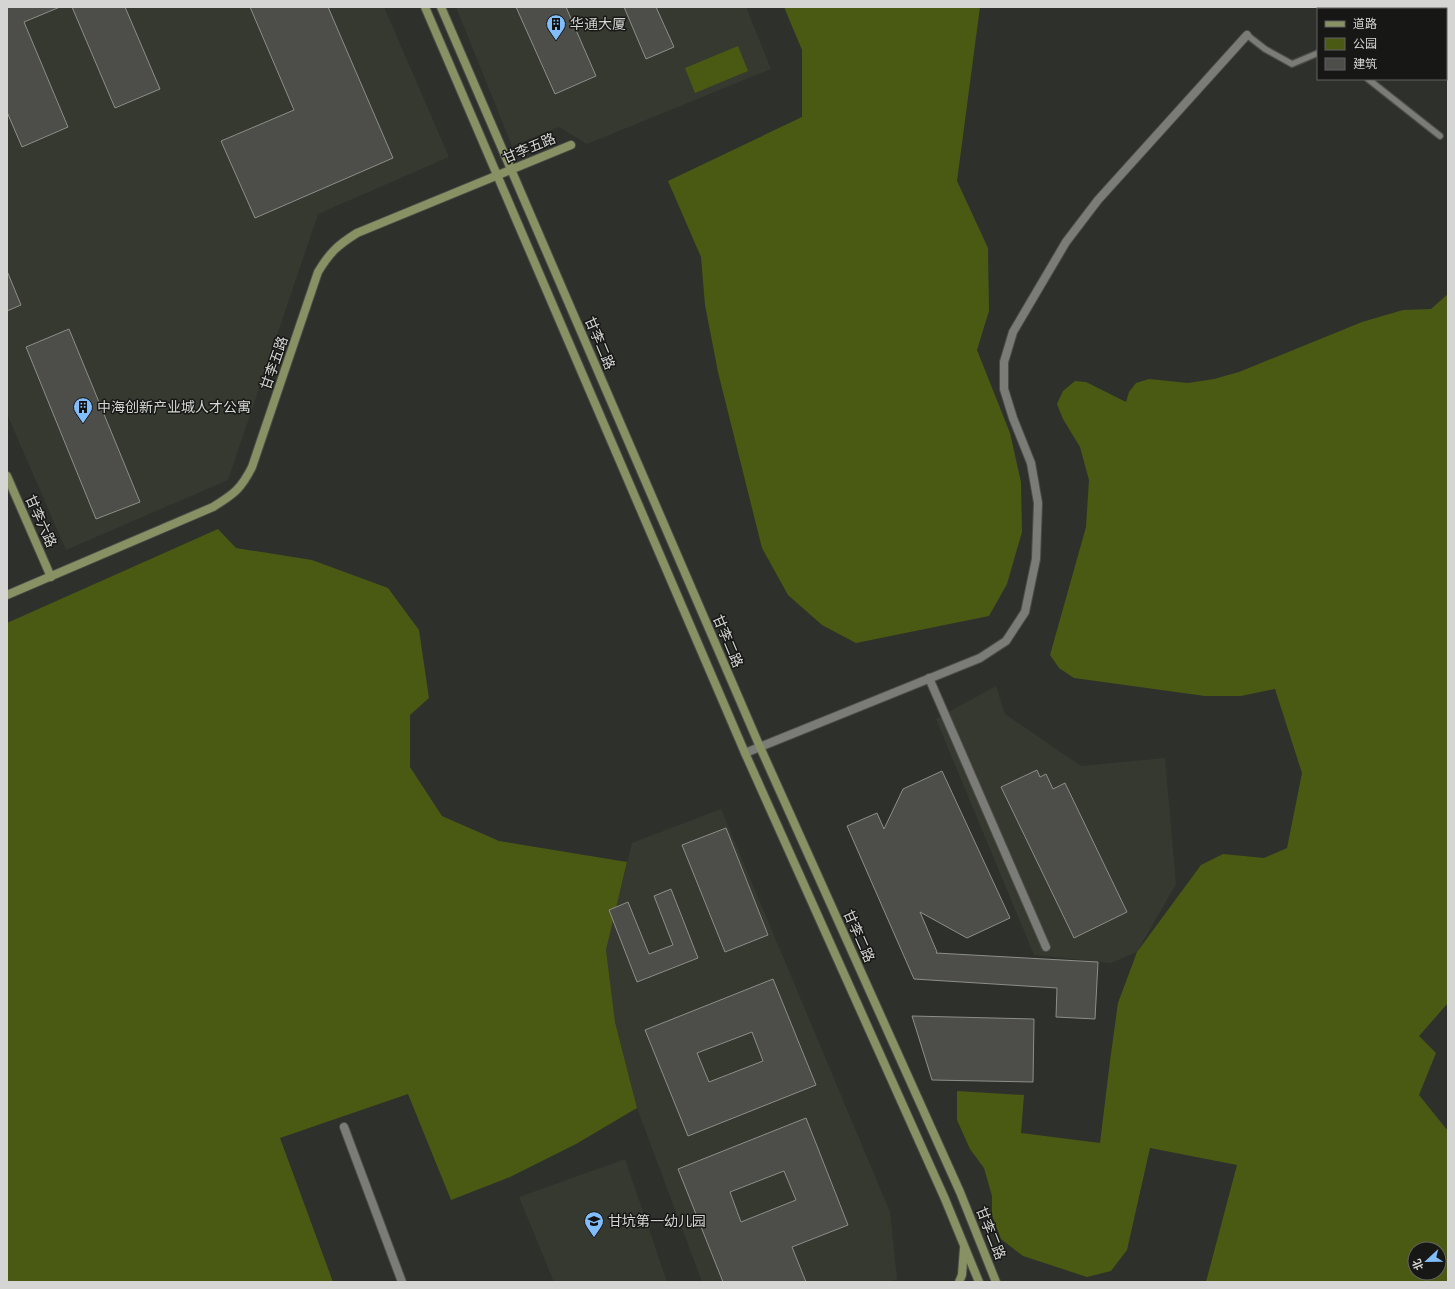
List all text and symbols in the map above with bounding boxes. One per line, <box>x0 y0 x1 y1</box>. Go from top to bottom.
legend <box>1317 8 1447 80</box>
building icon: 华通大厦 <box>545 13 567 41</box>
place label: 华通大厦 <box>570 15 626 32</box>
text: 道路 <box>1353 16 1377 30</box>
text: 公园 <box>1353 36 1377 50</box>
text: 建筑 <box>1353 56 1377 70</box>
street label: 甘李五路 <box>500 129 558 166</box>
street label: 甘李二路 <box>582 314 619 372</box>
street label: 甘李五路 <box>256 334 291 392</box>
building icon: 中海创新产业城人才公寓 <box>72 396 94 424</box>
place label: 中海创新产业城人才公寓 <box>97 398 251 415</box>
street label: 甘李六路 <box>22 492 61 550</box>
street label: 甘李二路 <box>710 612 747 670</box>
street label: 甘李二路 <box>840 907 879 965</box>
street label: 甘李二路 <box>973 1204 1010 1262</box>
school or university icon: 甘坑第一幼儿园 <box>583 1210 605 1238</box>
place label: 甘坑第一幼儿园 <box>608 1212 706 1229</box>
north arrow <box>1407 1241 1447 1281</box>
text: 北 <box>1409 1257 1425 1272</box>

